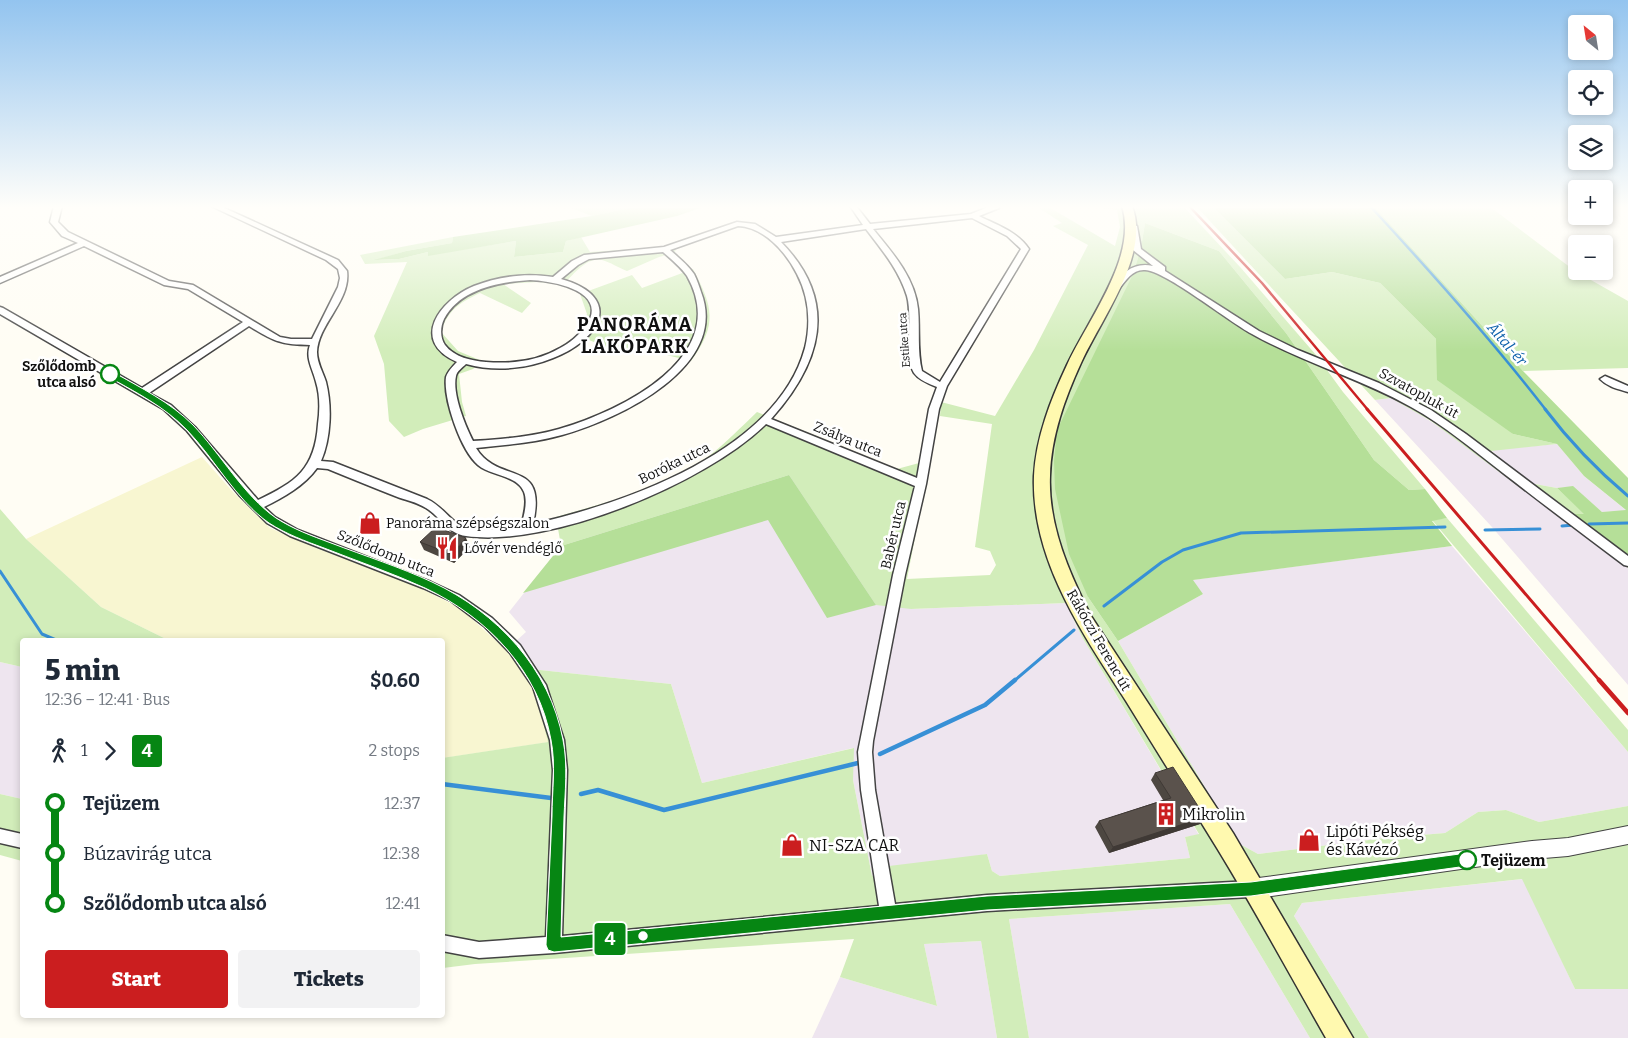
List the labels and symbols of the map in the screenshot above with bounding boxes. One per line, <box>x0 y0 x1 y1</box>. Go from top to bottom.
north arrow <box>1568 15 1612 60</box>
district label: PANORÁMA LAKÓPARK <box>577 311 693 358</box>
street label: Estike utca <box>896 312 913 368</box>
water label: Által-ér <box>1483 318 1531 370</box>
place label: Szőlődomb utca alsó <box>22 358 96 391</box>
marker: Szőlődomb utca alsó <box>100 364 120 384</box>
street label: Szvatopluk út <box>1376 365 1461 422</box>
street label: Zsálya utca <box>811 418 885 461</box>
street label: Boróka utca <box>636 439 713 488</box>
street label: Babér utca <box>877 499 910 571</box>
shop icon: Panoráma szépségszalon <box>357 510 383 536</box>
place label: Panoráma szépségszalon <box>386 515 549 532</box>
street label: Szőlődomb utca <box>334 526 438 581</box>
restaurant icon: Lővér vendéglő <box>434 535 460 561</box>
place label: Lővér vendéglő <box>464 540 562 557</box>
street label: Rákóczi Ferenc út <box>1063 587 1134 694</box>
building icon: Mikrolin <box>1153 801 1179 827</box>
place label: Mikrolin <box>1182 805 1245 824</box>
place label: Lipóti Pékség és Kávézó <box>1326 822 1424 859</box>
shop icon: Lipóti Pékség és Kávézó <box>1296 827 1322 853</box>
shop icon: NI-SZA CAR <box>779 832 805 858</box>
place label: NI-SZA CAR <box>809 836 900 855</box>
marker: Tejüzem <box>1457 850 1477 870</box>
place label: Tejüzem <box>1481 851 1546 870</box>
line badge: 4 <box>594 923 626 955</box>
unlabelled marker <box>636 929 650 943</box>

